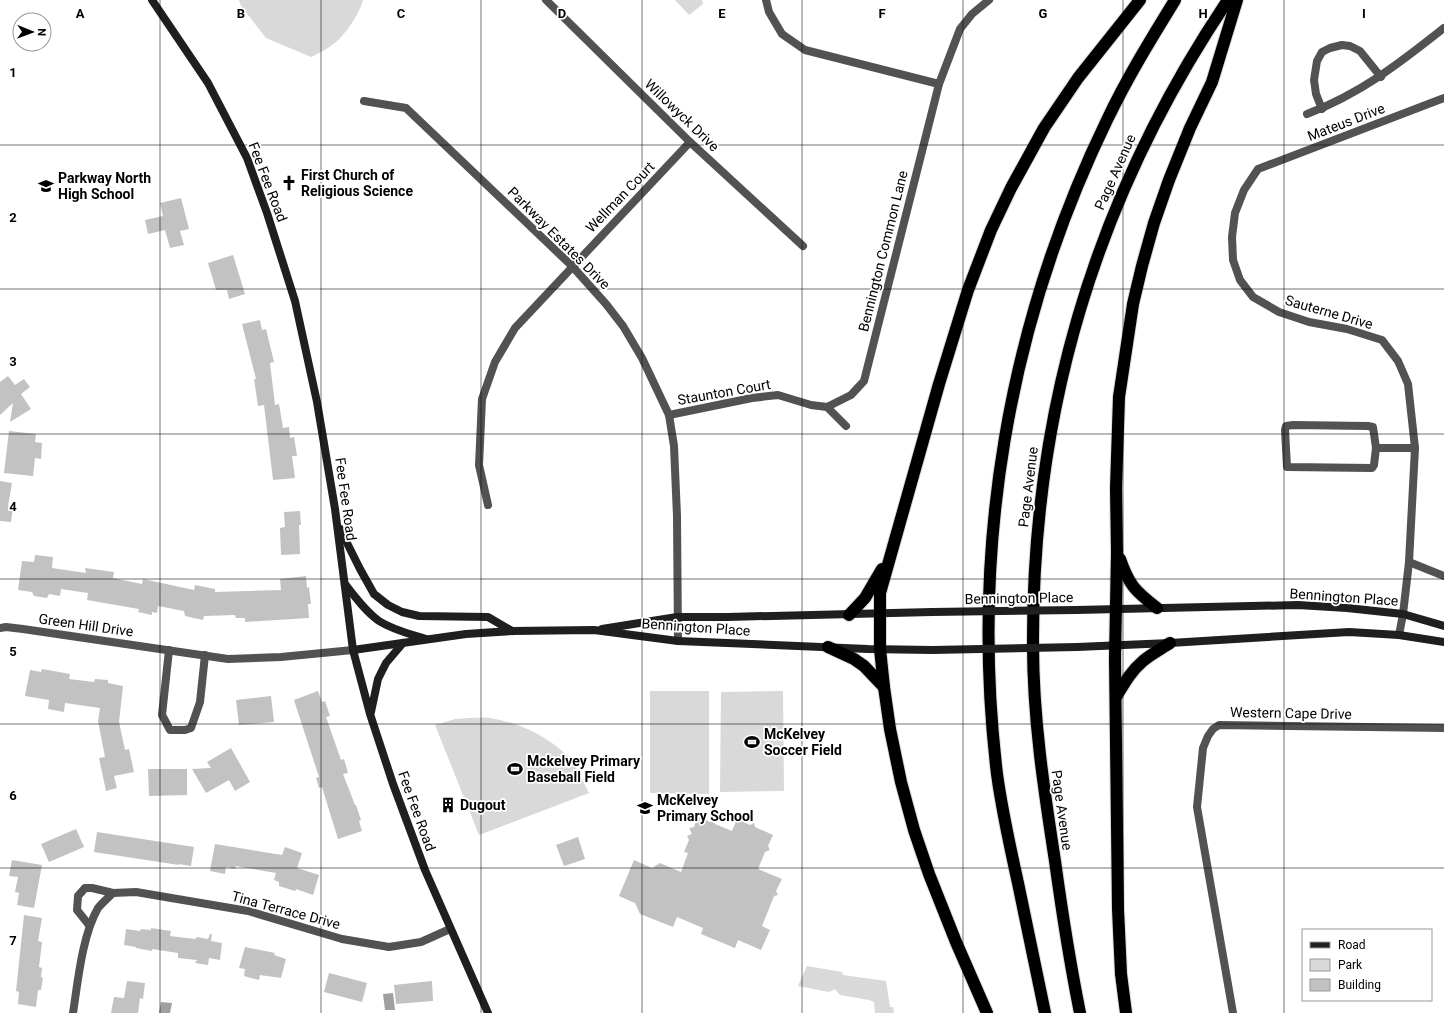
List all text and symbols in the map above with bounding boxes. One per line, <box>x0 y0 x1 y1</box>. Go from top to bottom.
text: A <box>76 6 85 21</box>
text: B <box>237 6 245 21</box>
text: C <box>397 6 406 21</box>
text: D <box>558 6 566 21</box>
text: E <box>718 6 726 21</box>
text: F <box>878 6 886 21</box>
text: G <box>1039 6 1048 21</box>
text: H <box>1198 6 1208 21</box>
text: I <box>1362 6 1366 21</box>
north arrow <box>12 12 52 52</box>
text: N <box>35 28 48 36</box>
text: 1 <box>9 65 17 80</box>
street label: Willowyck Drive <box>642 76 722 154</box>
street label: Mateus Drive <box>1305 100 1387 144</box>
street label: Page Avenue <box>1091 132 1139 212</box>
street label: Fee Fee Road <box>245 140 291 224</box>
street label: Wellman Court <box>582 158 658 236</box>
place label: First Church of Religious Science <box>301 167 413 199</box>
street label: Bennington Common Lane <box>855 169 911 333</box>
place label: Parkway North High School <box>58 170 151 202</box>
church icon: First Church of Religious Science <box>280 174 298 192</box>
school or university icon: Parkway North High School <box>37 177 55 195</box>
street label: Parkway Estates Drive <box>505 184 613 292</box>
text: 2 <box>9 210 17 225</box>
street label: Sauterne Drive <box>1283 292 1375 332</box>
text: 3 <box>9 354 17 369</box>
street label: Staunton Court <box>676 376 772 408</box>
street label: Page Avenue <box>1015 446 1041 528</box>
street label: Fee Fee Road <box>332 456 360 542</box>
text: 4 <box>9 499 17 514</box>
street label: Bennington Place <box>1289 585 1399 609</box>
street label: Bennington Place <box>964 589 1074 607</box>
street label: Green Hill Drive <box>38 610 134 640</box>
street label: Bennington Place <box>641 615 751 639</box>
text: 5 <box>9 644 17 659</box>
street label: Western Cape Drive <box>1230 704 1352 722</box>
place label: McKelvey Soccer Field <box>764 726 842 758</box>
sports icon: McKelvey Soccer Field <box>743 733 761 751</box>
place label: Mckelvey Primary Baseball Field <box>527 753 641 785</box>
sports icon: Mckelvey Primary Baseball Field <box>506 760 524 778</box>
street label: Fee Fee Road <box>395 769 439 853</box>
street label: Page Avenue <box>1048 769 1076 851</box>
text: 6 <box>9 788 17 803</box>
place label: McKelvey Primary School <box>657 792 754 824</box>
building icon: Dugout <box>439 796 457 814</box>
place label: Dugout <box>460 797 506 813</box>
school or university icon: McKelvey Primary School <box>636 799 654 817</box>
street label: Tina Terrace Drive <box>230 888 342 932</box>
legend <box>1302 929 1432 1001</box>
text: 7 <box>9 933 17 948</box>
text: Road <box>1338 938 1366 952</box>
text: Park <box>1338 958 1363 972</box>
text: Building <box>1338 978 1381 992</box>

